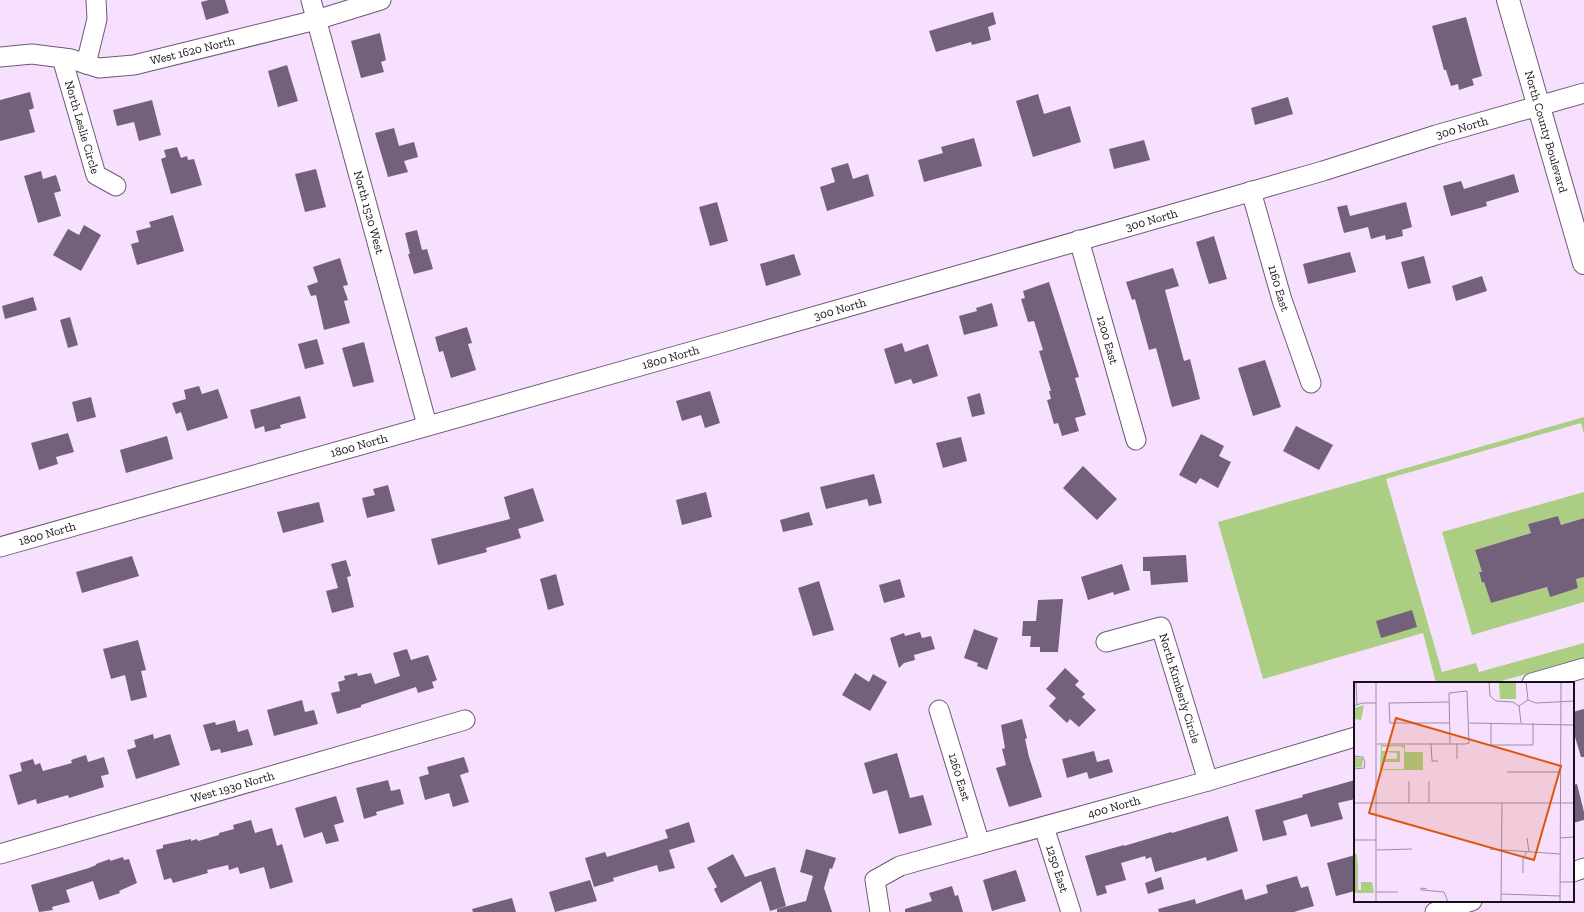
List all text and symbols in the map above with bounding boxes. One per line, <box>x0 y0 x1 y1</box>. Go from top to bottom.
street label: West 1620 North <box>149 33 236 68</box>
street label: North County Boulevard <box>1522 69 1570 195</box>
street label: North Leslie Circle <box>62 79 102 176</box>
street label: 300 North <box>1434 114 1490 142</box>
street label: North 1520 West <box>351 169 387 256</box>
street label: 300 North <box>1124 206 1179 234</box>
street label: 1160 East <box>1265 263 1293 314</box>
street label: 300 North <box>812 295 868 323</box>
street label: 1200 East <box>1094 314 1121 366</box>
street label: 1800 North <box>641 343 701 372</box>
street label: 1800 North <box>329 431 389 460</box>
street label: 1800 North <box>17 519 78 548</box>
street label: North Kimberly Circle <box>1156 632 1203 745</box>
inset map <box>1354 682 1574 902</box>
street label: 1260 East <box>946 751 974 803</box>
street label: West 1930 North <box>189 768 276 806</box>
street label: 400 North <box>1086 793 1142 821</box>
street label: 1250 East <box>1043 843 1072 895</box>

